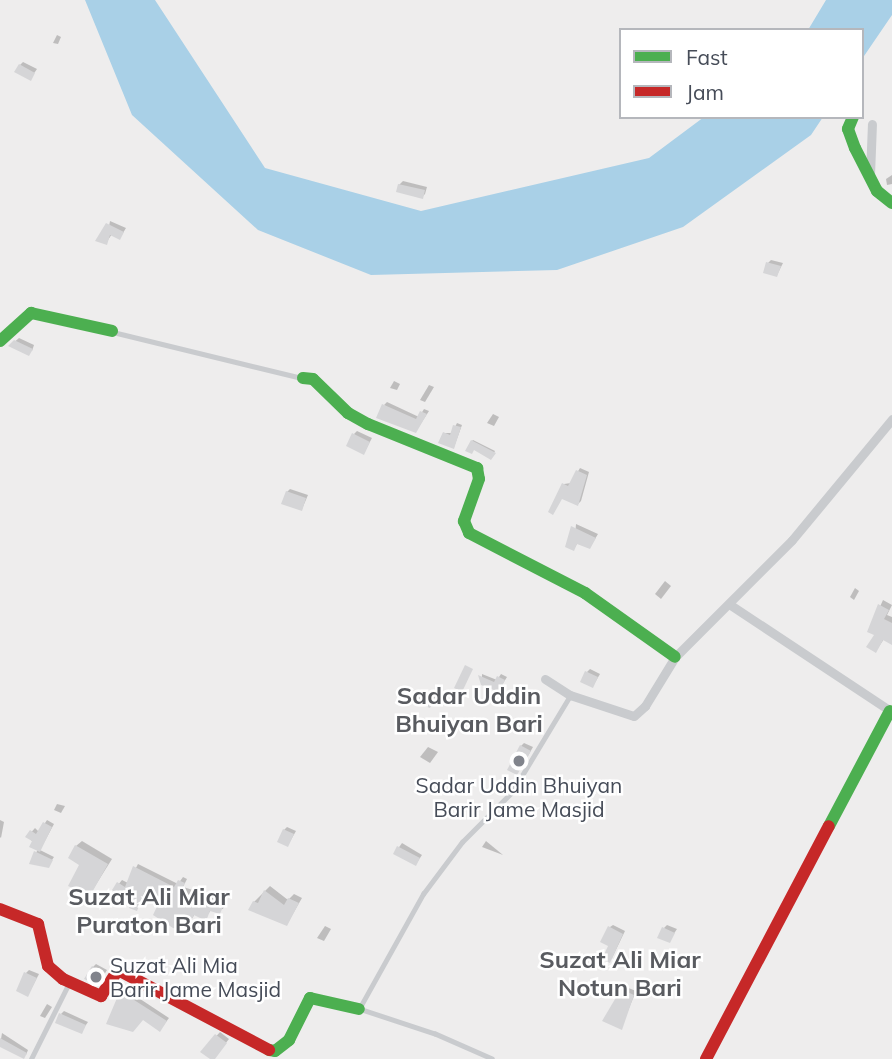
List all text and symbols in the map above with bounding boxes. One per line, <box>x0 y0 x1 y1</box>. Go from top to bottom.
legend <box>619 28 864 119</box>
text: Fast <box>686 44 728 70</box>
text: Jam <box>686 79 724 105</box>
district label: Sadar Uddin Bhuiyan Bari <box>395 682 543 738</box>
marker: Sadar Uddin Bhuiyan Barir Jame Masjid <box>511 753 527 769</box>
place label: Sadar Uddin Bhuiyan Barir Jame Masjid <box>416 772 622 822</box>
district label: Suzat Ali Miar Puraton Bari <box>68 883 230 939</box>
district label: Suzat Ali Miar Notun Bari <box>539 946 701 1002</box>
place label: Suzat Ali Mia Barir Jame Masjid <box>110 952 281 1002</box>
marker: Suzat Ali Mia Barir Jame Masjid <box>88 969 104 985</box>

